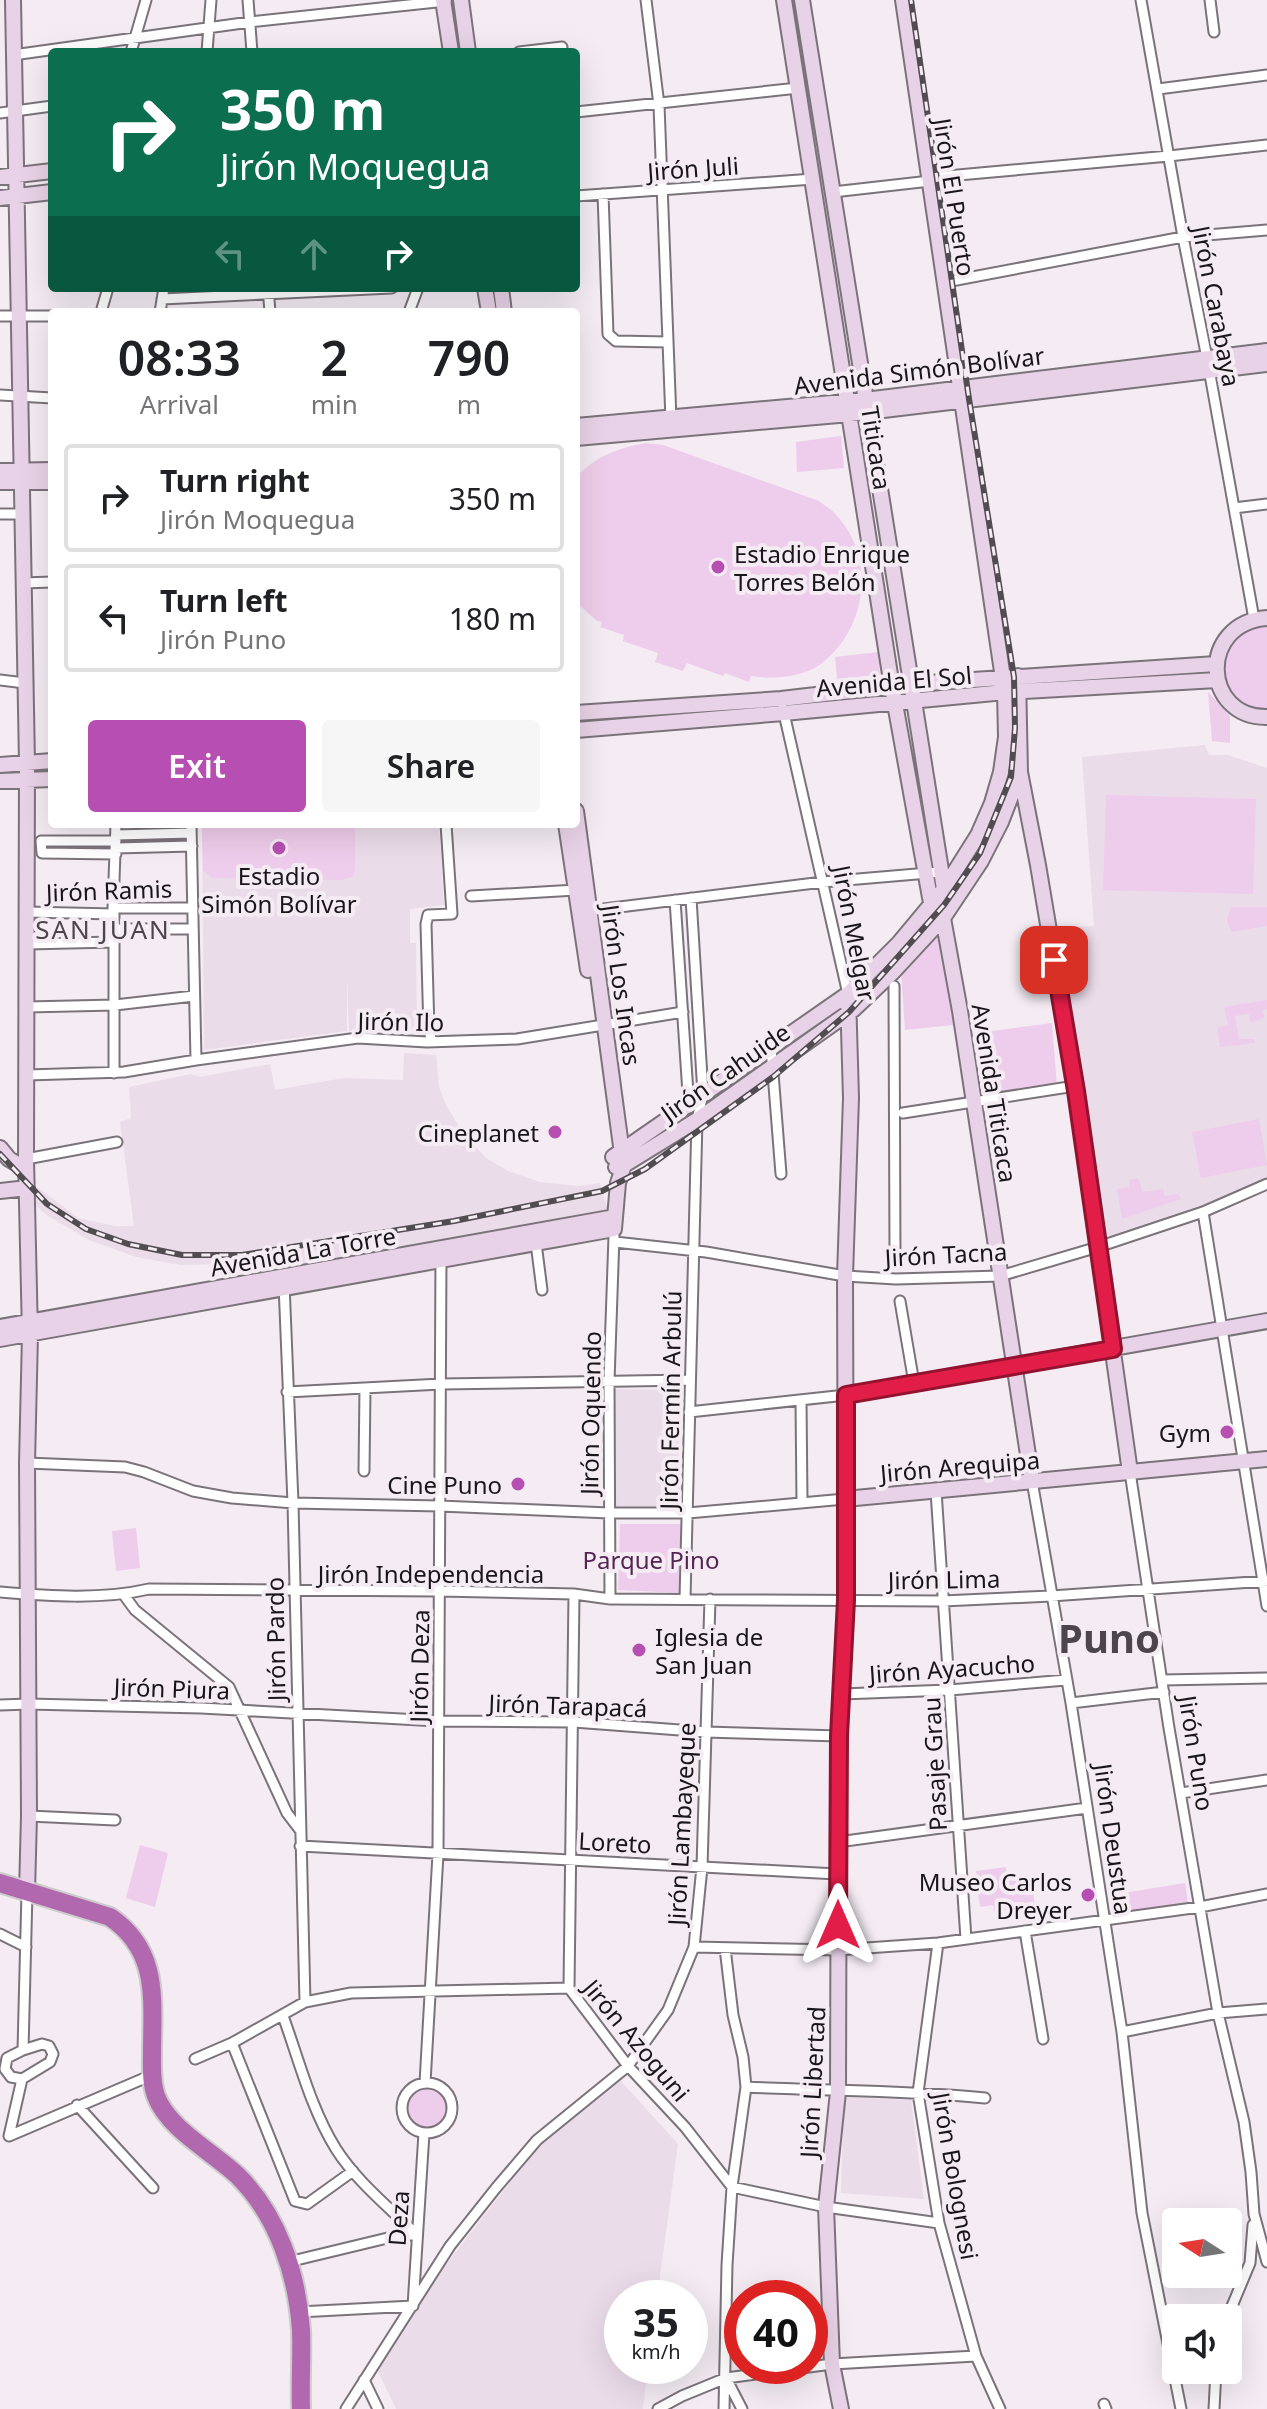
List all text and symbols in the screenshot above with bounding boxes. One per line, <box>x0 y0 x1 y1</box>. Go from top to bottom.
text: 350 m <box>220 70 385 146</box>
icon: right <box>88 80 192 184</box>
street label: Jirón El Puerto <box>926 114 984 278</box>
text: Jirón Moquegua <box>220 142 490 191</box>
street label: Jirón Juli <box>644 148 740 188</box>
street label: Jirón Carabaya <box>1185 221 1249 389</box>
icon: left <box>208 232 252 276</box>
icon: ahead <box>292 232 336 276</box>
icon: right <box>376 232 420 276</box>
text: 08:33 <box>118 325 241 390</box>
text: 2 <box>321 325 348 390</box>
text: 790 <box>428 325 510 390</box>
street label: Avenida Simón Bolívar <box>792 338 1046 402</box>
text: Arrival <box>140 386 219 422</box>
text: min <box>311 386 358 422</box>
text: m <box>457 386 481 422</box>
street label: Titicaca <box>854 404 900 492</box>
text: Turn right <box>160 460 310 501</box>
icon: right <box>92 476 136 520</box>
text: 350 m <box>449 478 536 519</box>
text: Jirón Moquegua <box>160 501 355 537</box>
place label: Estadio Enrique Torres Belón <box>734 537 910 598</box>
marker: Estadio Enrique Torres Belón <box>709 558 727 576</box>
text: Turn left <box>160 580 288 621</box>
icon: left <box>92 596 136 640</box>
text: 180 m <box>449 598 536 639</box>
text: Jirón Puno <box>160 621 286 657</box>
street label: Avenida El Sol <box>815 658 973 704</box>
button: Exit <box>88 720 306 812</box>
button: Share <box>322 720 540 812</box>
marker: Estadio Simón Bolívar <box>270 839 288 857</box>
place label: Estadio Simón Bolívar <box>201 859 357 920</box>
street label: Jirón Melgar <box>825 860 884 1004</box>
street label: Jirón Ramis <box>43 871 173 909</box>
street label: Jirón Los Incas <box>594 900 650 1068</box>
district label: SAN JUAN <box>35 911 171 947</box>
pin <box>1020 926 1088 994</box>
icon: arrive <box>1032 938 1076 982</box>
street label: Avenida Titicaca <box>965 1001 1025 1185</box>
street label: Jirón Ilo <box>355 1004 445 1038</box>
street label: Jirón Cahuide <box>652 1015 796 1130</box>
place label: Cineplanet <box>418 1116 539 1149</box>
marker: Cineplanet <box>546 1123 564 1141</box>
street label: Avenida La Torre <box>208 1218 398 1284</box>
street label: Jirón Tacna <box>882 1234 1008 1274</box>
street label: Jirón Fermín Arbulú <box>652 1290 688 1512</box>
street label: Jirón Oquendo <box>572 1331 608 1497</box>
place label: Gym <box>1159 1416 1211 1449</box>
marker: Gym <box>1218 1423 1236 1441</box>
street label: Jirón Arequipa <box>877 1443 1041 1490</box>
place label: Cine Puno <box>387 1468 502 1501</box>
marker: Cine Puno <box>509 1475 527 1493</box>
park label: Parque Pino <box>583 1543 719 1576</box>
street label: Jirón Independencia <box>316 1557 544 1590</box>
street label: Jirón Lima <box>885 1562 1001 1597</box>
street label: Jirón Pardo <box>257 1576 293 1704</box>
street label: Jirón Deza <box>401 1609 436 1725</box>
district label: Puno <box>1058 1610 1160 1665</box>
place label: Iglesia de San Juan <box>655 1620 763 1681</box>
marker: Iglesia de San Juan <box>630 1641 648 1659</box>
street label: Jirón Ayacucho <box>866 1646 1036 1690</box>
street label: Jirón Piura <box>111 1669 231 1707</box>
street label: Jirón Tarapacá <box>486 1686 648 1724</box>
street label: Jirón Puno <box>1171 1691 1222 1813</box>
street label: Pasaje Grau <box>914 1696 954 1832</box>
street label: Jirón Lambayeque <box>659 1722 703 1928</box>
street label: Jirón Deustua <box>1087 1759 1141 1917</box>
street label: Loreto <box>578 1824 652 1860</box>
place label: Museo Carlos Dreyer <box>919 1865 1072 1926</box>
position arrow <box>796 1883 880 1967</box>
marker: Museo Carlos Dreyer <box>1079 1886 1097 1904</box>
street label: Jirón Azoguni <box>575 1971 698 2108</box>
street label: Jirón Libertad <box>791 2005 832 2161</box>
street label: Jirón Bolognesi <box>925 2088 987 2262</box>
street label: Deza <box>380 2189 416 2247</box>
north arrow <box>1162 2208 1242 2288</box>
map controls <box>1162 2208 1242 2384</box>
speed limit sign: 40 <box>724 2280 828 2384</box>
text: 35 <box>633 2294 679 2349</box>
button: sound <box>1162 2304 1242 2384</box>
text: km/h <box>631 2338 681 2365</box>

